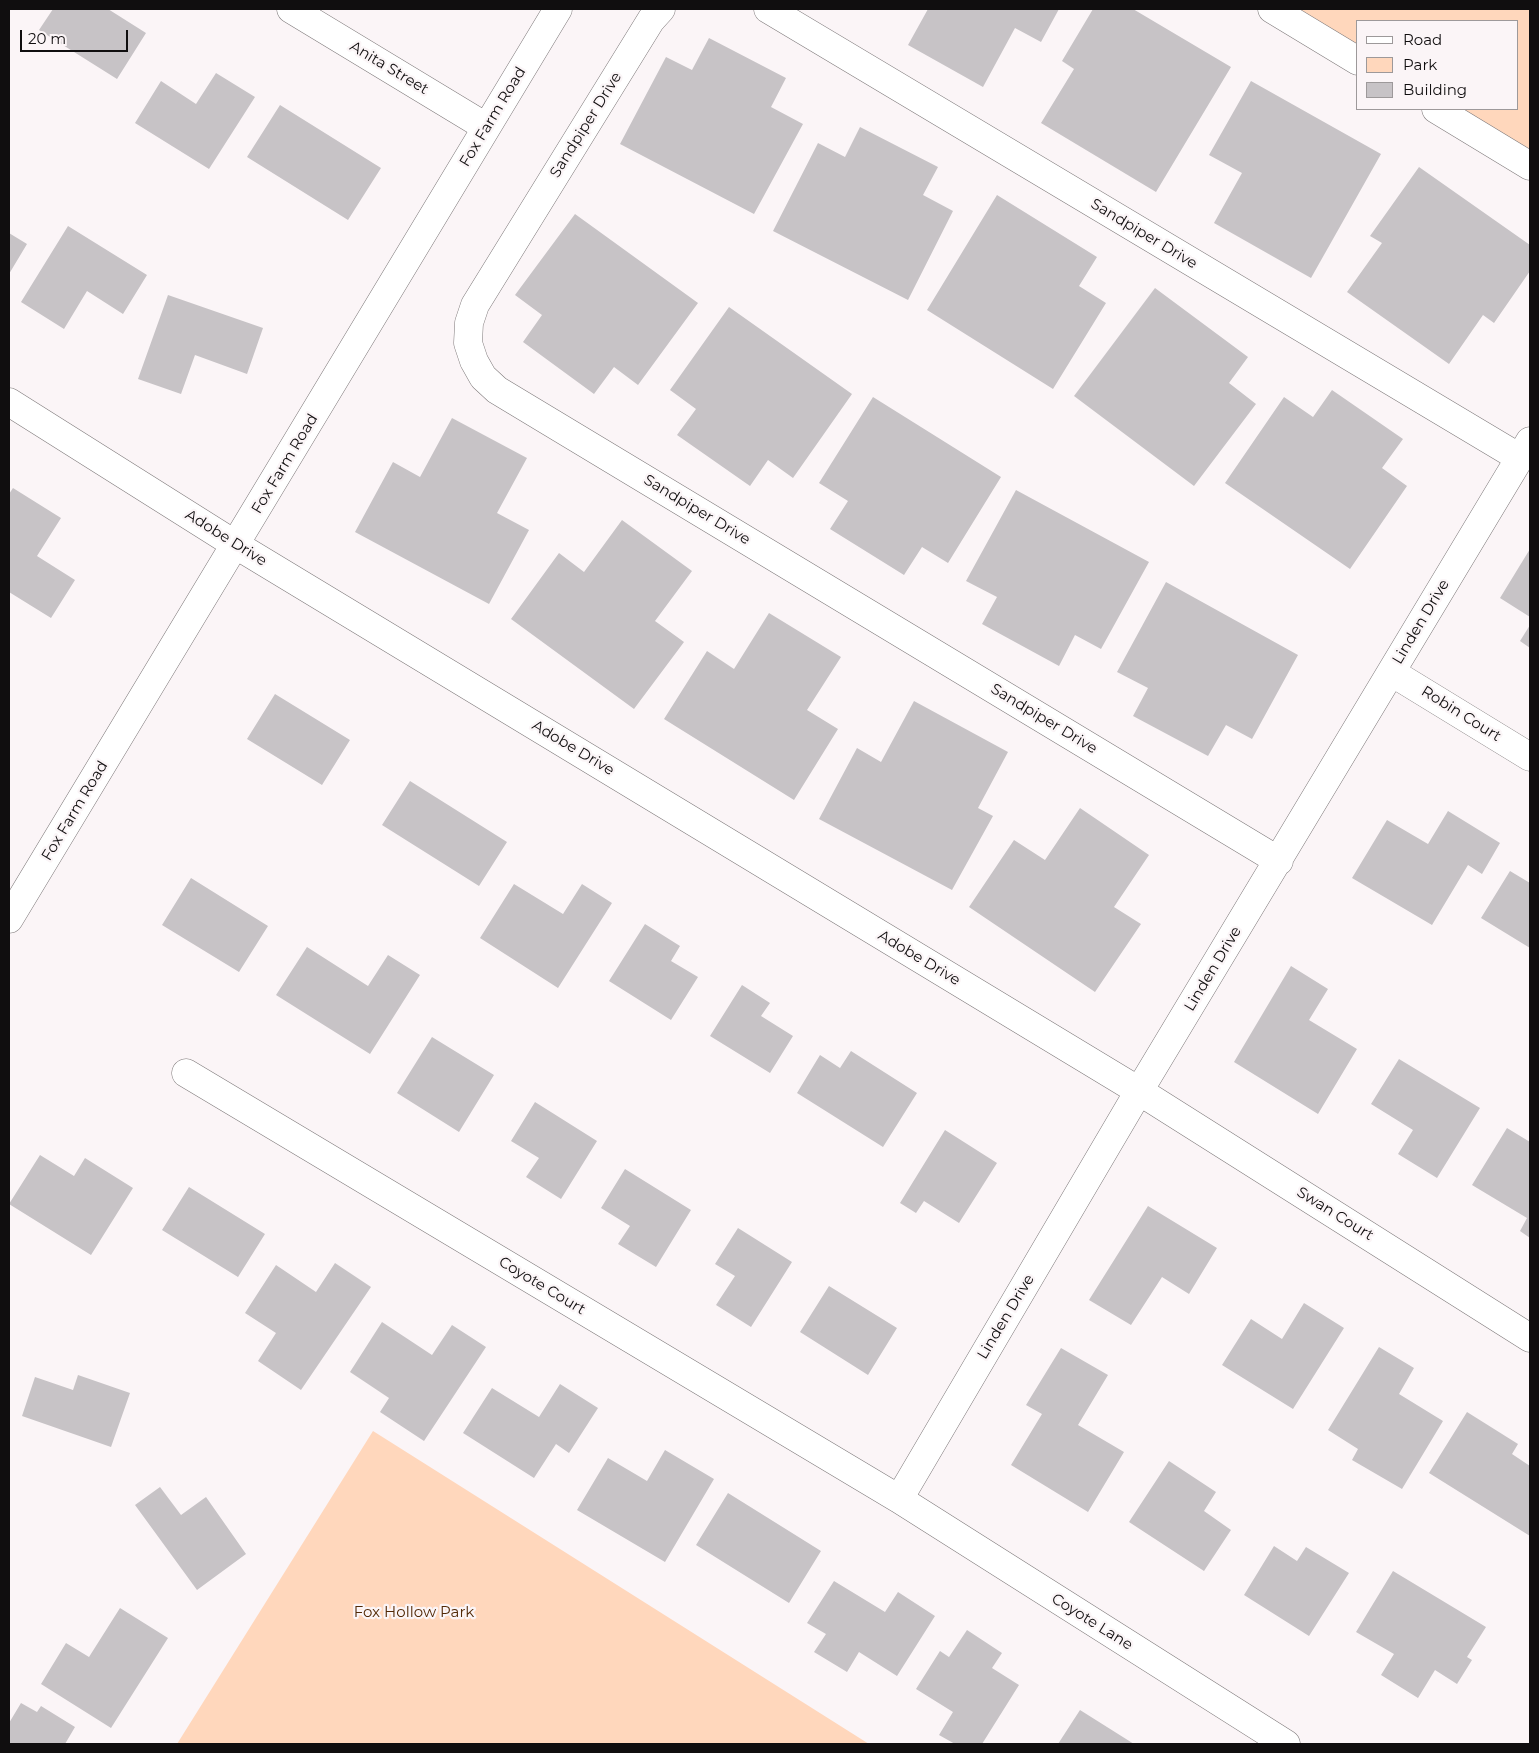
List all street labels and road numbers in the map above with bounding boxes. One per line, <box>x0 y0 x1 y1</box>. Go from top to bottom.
street label: Anita Street <box>346 37 432 99</box>
street label: Fox Farm Road <box>456 64 530 170</box>
street label: Sandpiper Drive <box>546 69 626 181</box>
street label: Sandpiper Drive <box>1087 195 1201 273</box>
street label: Fox Farm Road <box>248 411 322 517</box>
street label: Sandpiper Drive <box>640 471 754 549</box>
street label: Adobe Drive <box>182 506 270 570</box>
street label: Linden Drive <box>1389 576 1453 668</box>
street label: Sandpiper Drive <box>987 680 1101 758</box>
street label: Robin Court <box>1418 682 1504 746</box>
street label: Adobe Drive <box>529 716 617 780</box>
street label: Fox Farm Road <box>38 758 112 864</box>
street label: Linden Drive <box>1181 923 1245 1015</box>
street label: Adobe Drive <box>875 926 963 990</box>
street label: Swan Court <box>1293 1183 1377 1245</box>
street label: Coyote Court <box>495 1253 589 1319</box>
street label: Linden Drive <box>974 1271 1038 1363</box>
street label: Coyote Lane <box>1048 1590 1136 1654</box>

